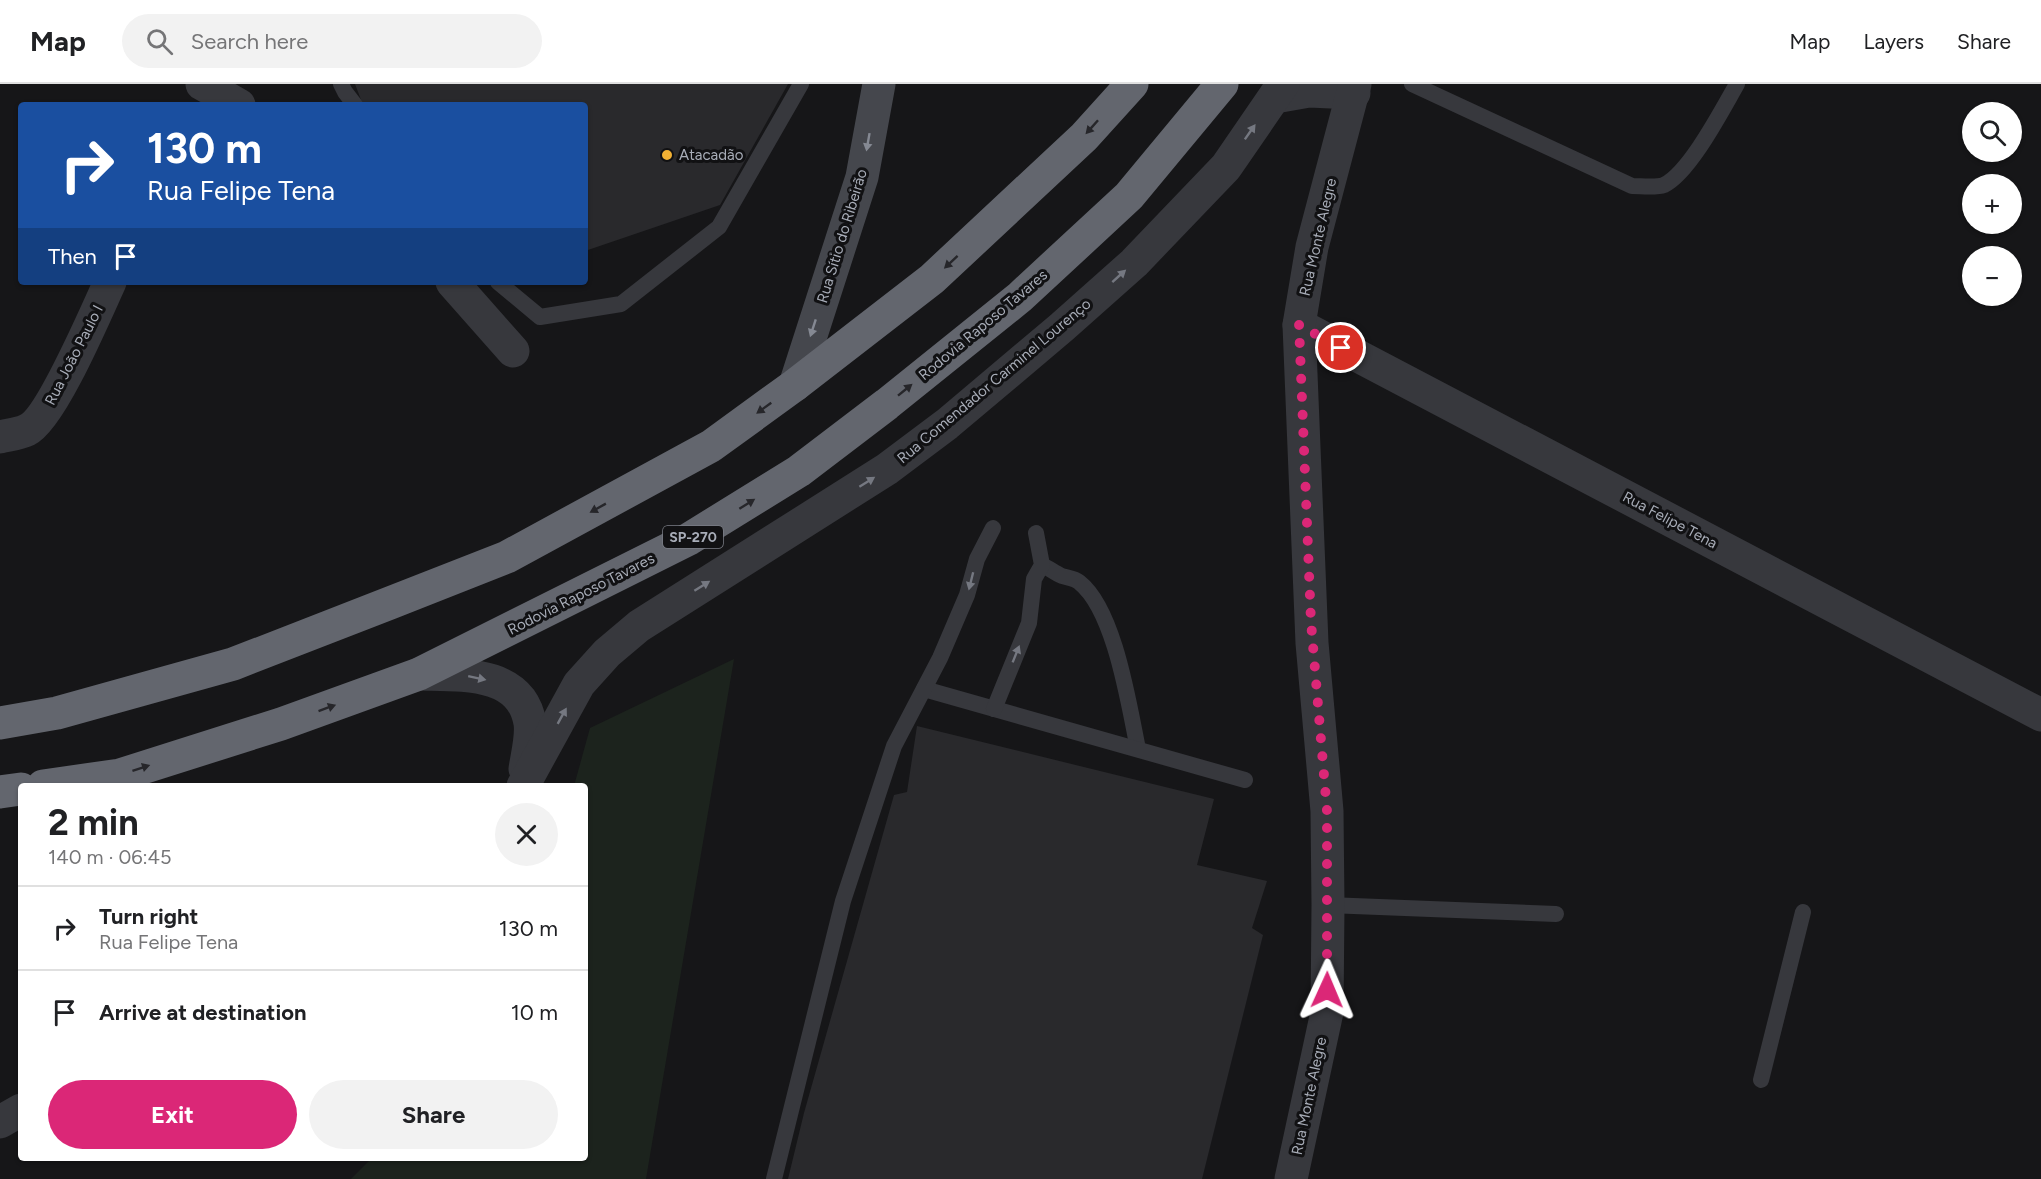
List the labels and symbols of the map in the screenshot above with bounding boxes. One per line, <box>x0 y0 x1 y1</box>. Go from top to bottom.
one-way arrow <box>1085 120 1099 135</box>
one-way arrow <box>1244 125 1256 141</box>
one-way arrow <box>864 132 873 151</box>
place label: Atacadão <box>679 146 744 164</box>
marker: Atacadão <box>660 148 674 162</box>
street label: Rua Sítio do Ribeirão <box>813 166 871 305</box>
street label: Rua Monte Alegre <box>1296 176 1340 298</box>
one-way arrow <box>944 255 959 268</box>
street label: Rodovia Raposo Tavares <box>915 266 1051 384</box>
one-way arrow <box>1111 270 1126 283</box>
street label: Rua Comendador Carminel Lourenço <box>893 294 1095 467</box>
street label: Rua João Paulo I <box>41 302 107 408</box>
one-way arrow <box>808 319 818 337</box>
pin <box>1315 322 1366 373</box>
one-way arrow <box>897 384 912 397</box>
one-way arrow <box>757 401 772 413</box>
one-way arrow <box>858 476 875 487</box>
street label: Rua Felipe Tena <box>1620 488 1720 552</box>
one-way arrow <box>739 498 755 509</box>
one-way arrow <box>589 503 606 513</box>
road number: SP-270 <box>663 526 723 548</box>
street label: Rodovia Raposo Tavares <box>505 549 657 639</box>
one-way arrow <box>966 572 975 590</box>
one-way arrow <box>694 580 710 591</box>
one-way arrow <box>1011 645 1021 663</box>
one-way arrow <box>468 673 486 683</box>
one-way arrow <box>318 702 336 712</box>
one-way arrow <box>556 708 566 725</box>
one-way arrow <box>132 763 150 772</box>
position arrow <box>1295 958 1359 1022</box>
street label: Rua Monte Alegre <box>1288 1035 1330 1157</box>

